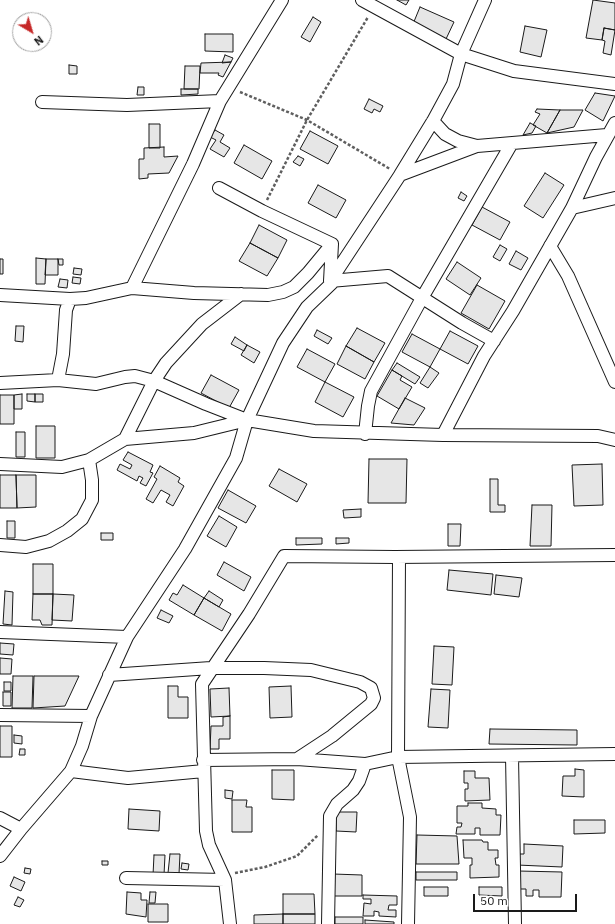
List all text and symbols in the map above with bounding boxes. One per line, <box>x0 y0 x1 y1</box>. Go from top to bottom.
north arrow <box>12 12 52 52</box>
text: N <box>31 33 46 49</box>
scale bar <box>475 886 579 912</box>
text: 50 m <box>480 893 508 908</box>

